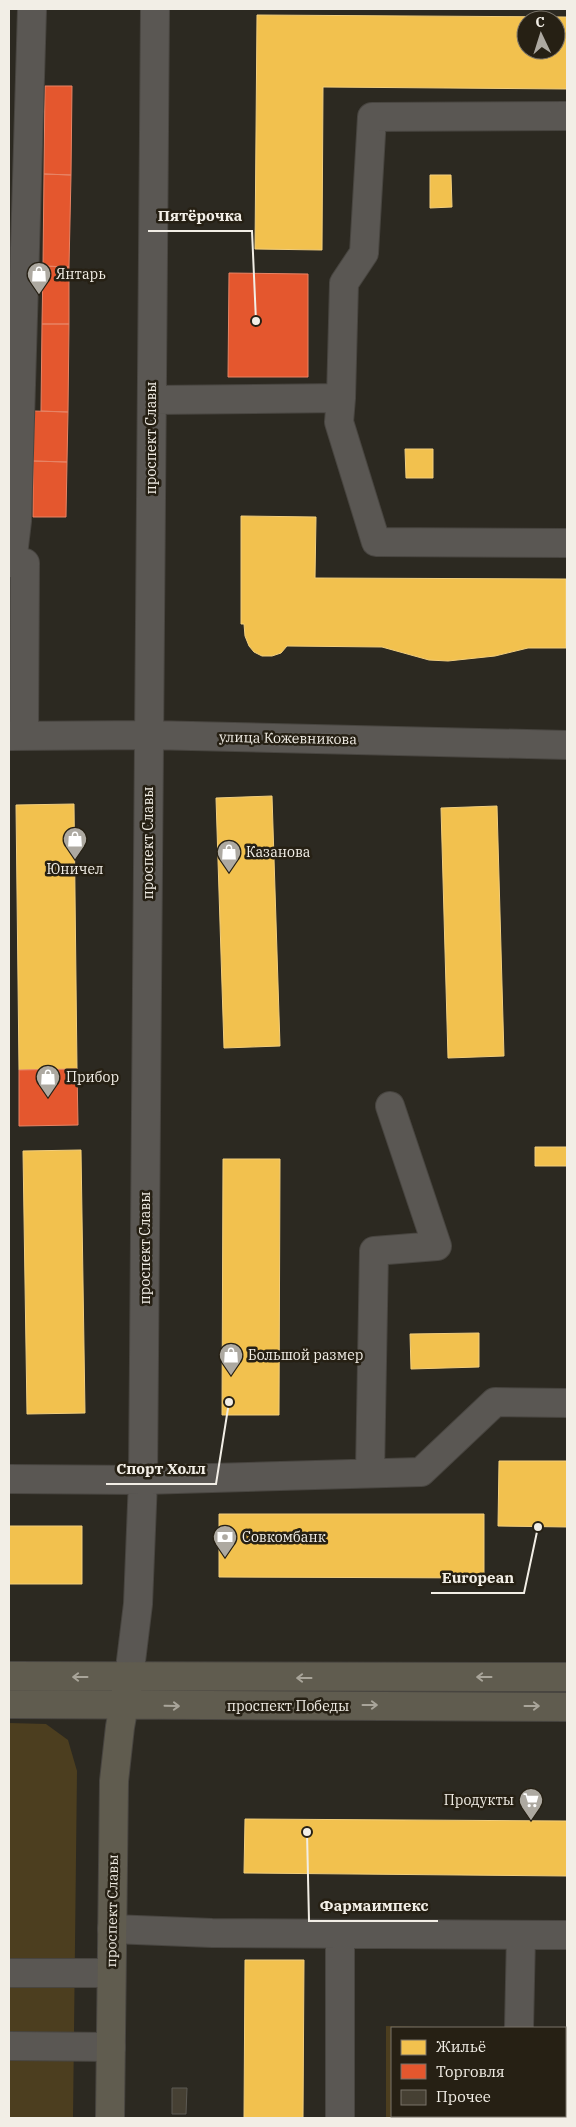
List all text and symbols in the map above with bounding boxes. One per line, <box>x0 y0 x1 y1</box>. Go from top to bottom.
north arrow <box>516 10 566 60</box>
text: С <box>535 13 545 31</box>
callout: Пятёрочка <box>148 201 252 231</box>
text: Пятёрочка <box>158 206 243 225</box>
shop icon: Янтарь <box>26 261 52 295</box>
place label: Янтарь <box>56 265 106 283</box>
street label: проспект Славы <box>142 382 160 494</box>
street label: улица Кожевникова <box>219 728 357 748</box>
street label: проспект Славы <box>139 787 157 899</box>
shop icon: Юничел <box>62 826 88 860</box>
shop icon: Казанова <box>216 839 242 873</box>
place label: Казанова <box>246 843 311 861</box>
place label: Юничел <box>47 860 104 878</box>
shop icon: Прибор <box>35 1064 61 1098</box>
place label: Прибор <box>66 1068 119 1086</box>
street label: проспект Славы <box>136 1192 154 1304</box>
shop icon: Большой размер <box>218 1342 244 1376</box>
place label: Большой размер <box>248 1346 363 1364</box>
callout: Спорт Холл <box>106 1454 216 1484</box>
text: Спорт Холл <box>116 1459 206 1478</box>
bank icon: Совкомбанк <box>212 1524 238 1558</box>
place label: Совкомбанк <box>242 1528 326 1546</box>
callout: European <box>431 1563 524 1593</box>
text: European <box>442 1568 514 1587</box>
one-way arrow <box>73 1672 89 1682</box>
one-way arrow <box>476 1672 492 1682</box>
one-way arrow <box>296 1673 312 1683</box>
street label: проспект Победы <box>227 1697 349 1715</box>
one-way arrow <box>362 1700 378 1710</box>
one-way arrow <box>164 1701 180 1711</box>
one-way arrow <box>524 1701 540 1711</box>
supermarket icon: Продукты <box>518 1787 544 1821</box>
place label: Продукты <box>444 1791 514 1809</box>
street label: проспект Славы <box>102 1854 122 1968</box>
callout: Фармаимпекс <box>309 1891 438 1921</box>
text: Фармаимпекс <box>320 1896 429 1915</box>
legend <box>391 2027 566 2117</box>
text: Жильё <box>436 2037 486 2056</box>
text: Торговля <box>436 2062 505 2081</box>
text: Прочее <box>436 2087 491 2106</box>

